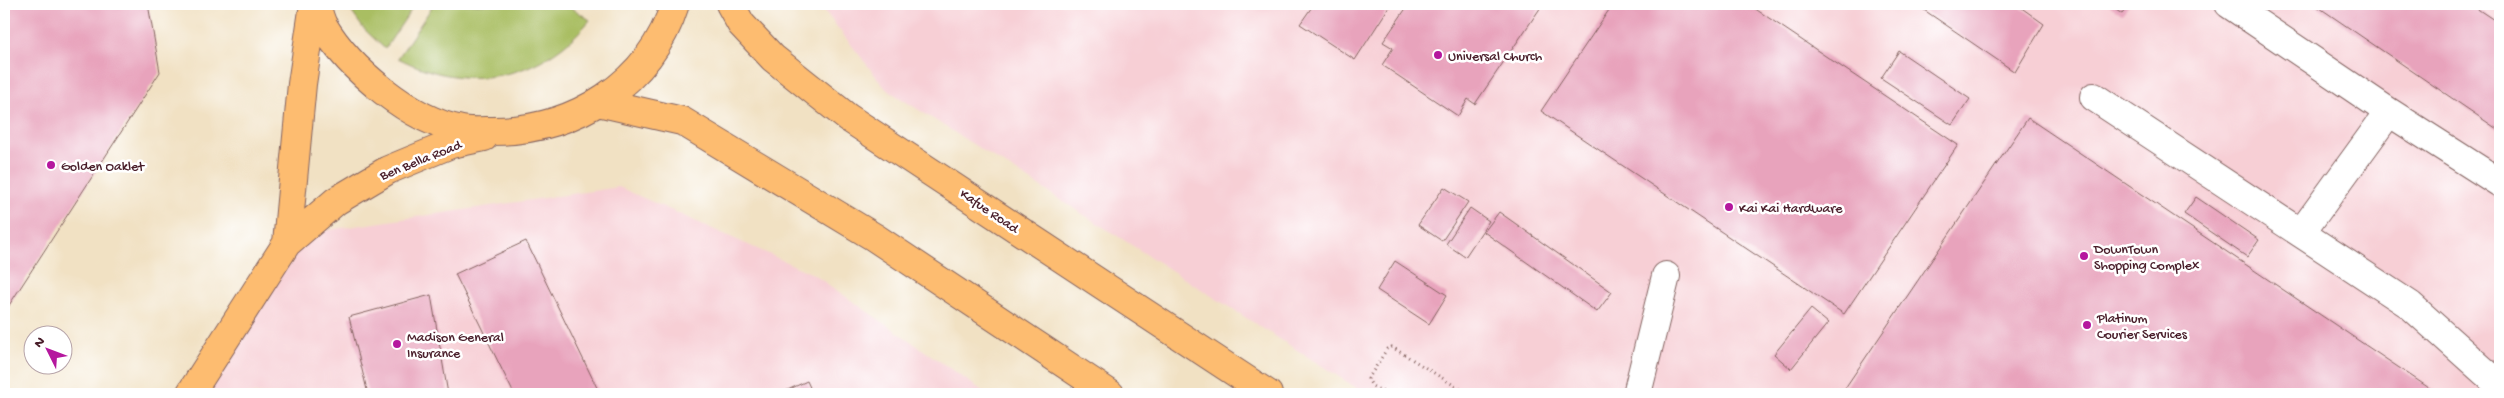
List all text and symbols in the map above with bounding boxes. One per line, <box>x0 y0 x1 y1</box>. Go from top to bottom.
marker: Universal Church <box>1432 49 1444 61</box>
place label: Universal Church <box>1448 49 1543 66</box>
street label: Ben Bella Road <box>377 137 466 186</box>
marker: Golden Oaklet <box>45 159 57 171</box>
place label: Golden Oaklet <box>61 159 145 176</box>
street label: Kafue Road <box>956 186 1023 239</box>
marker: Kai Kai Hardware <box>1723 201 1735 213</box>
place label: Kai Kai Hardware <box>1739 201 1843 218</box>
place label: DownTown Shopping Complex <box>2093 242 2200 275</box>
marker: DownTown Shopping Complex <box>2078 250 2090 262</box>
place label: Platinum Courier Services <box>2096 311 2188 344</box>
marker: Platinum Courier Services <box>2081 319 2093 331</box>
north arrow <box>22 326 72 376</box>
place label: Madison General Insurance <box>407 330 504 363</box>
text: N <box>31 334 50 352</box>
marker: Madison General Insurance <box>391 338 403 350</box>

